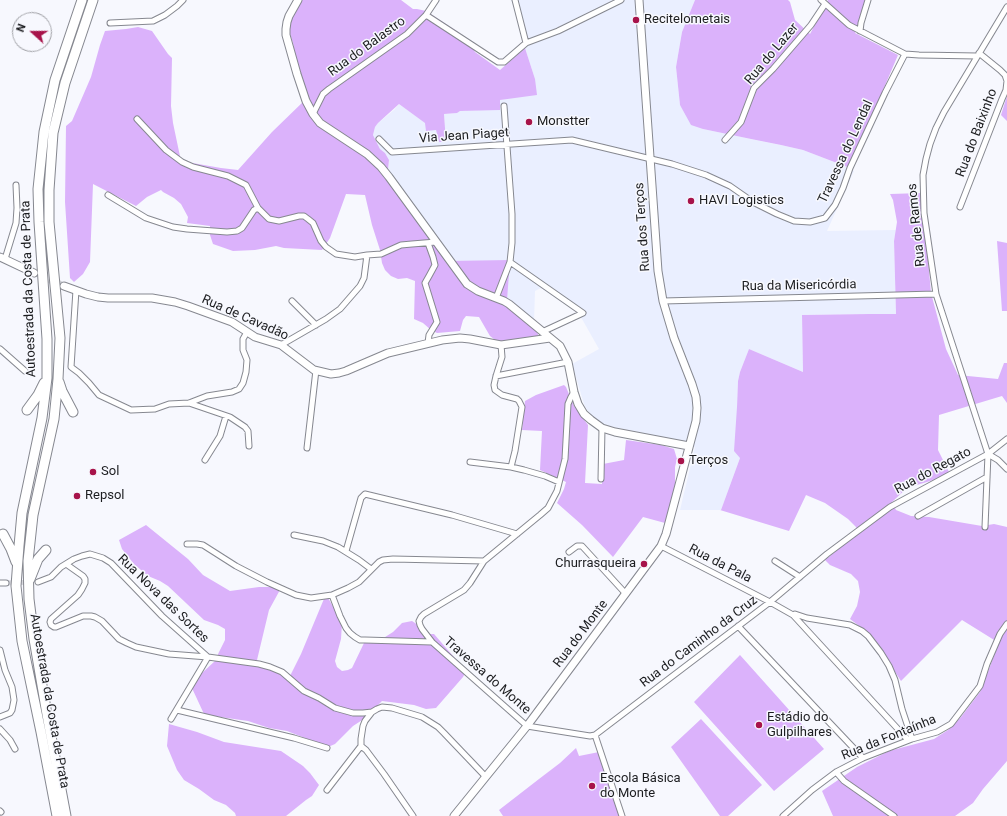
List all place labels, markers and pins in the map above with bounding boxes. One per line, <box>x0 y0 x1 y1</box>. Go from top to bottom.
place label: Recitelometais <box>644 12 730 28</box>
marker: Recitelometais <box>631 15 641 25</box>
place label: Monstter <box>537 114 589 130</box>
marker: Monstter <box>524 117 534 127</box>
place label: HAVI Logistics <box>699 193 784 209</box>
marker: HAVI Logistics <box>686 196 696 206</box>
place label: Terços <box>689 453 728 469</box>
marker: Terços <box>676 456 686 466</box>
place label: Sol <box>101 464 119 480</box>
marker: Sol <box>88 467 98 477</box>
place label: Repsol <box>85 488 124 504</box>
marker: Repsol <box>72 491 82 501</box>
place label: Churrasqueira <box>555 556 636 572</box>
marker: Churrasqueira <box>639 559 649 569</box>
place label: Estádio do Gulpilhares <box>767 710 832 741</box>
marker: Estádio do Gulpilhares <box>754 720 764 730</box>
place label: Escola Básica do Monte <box>600 771 681 802</box>
marker: Escola Básica do Monte <box>587 781 597 791</box>

